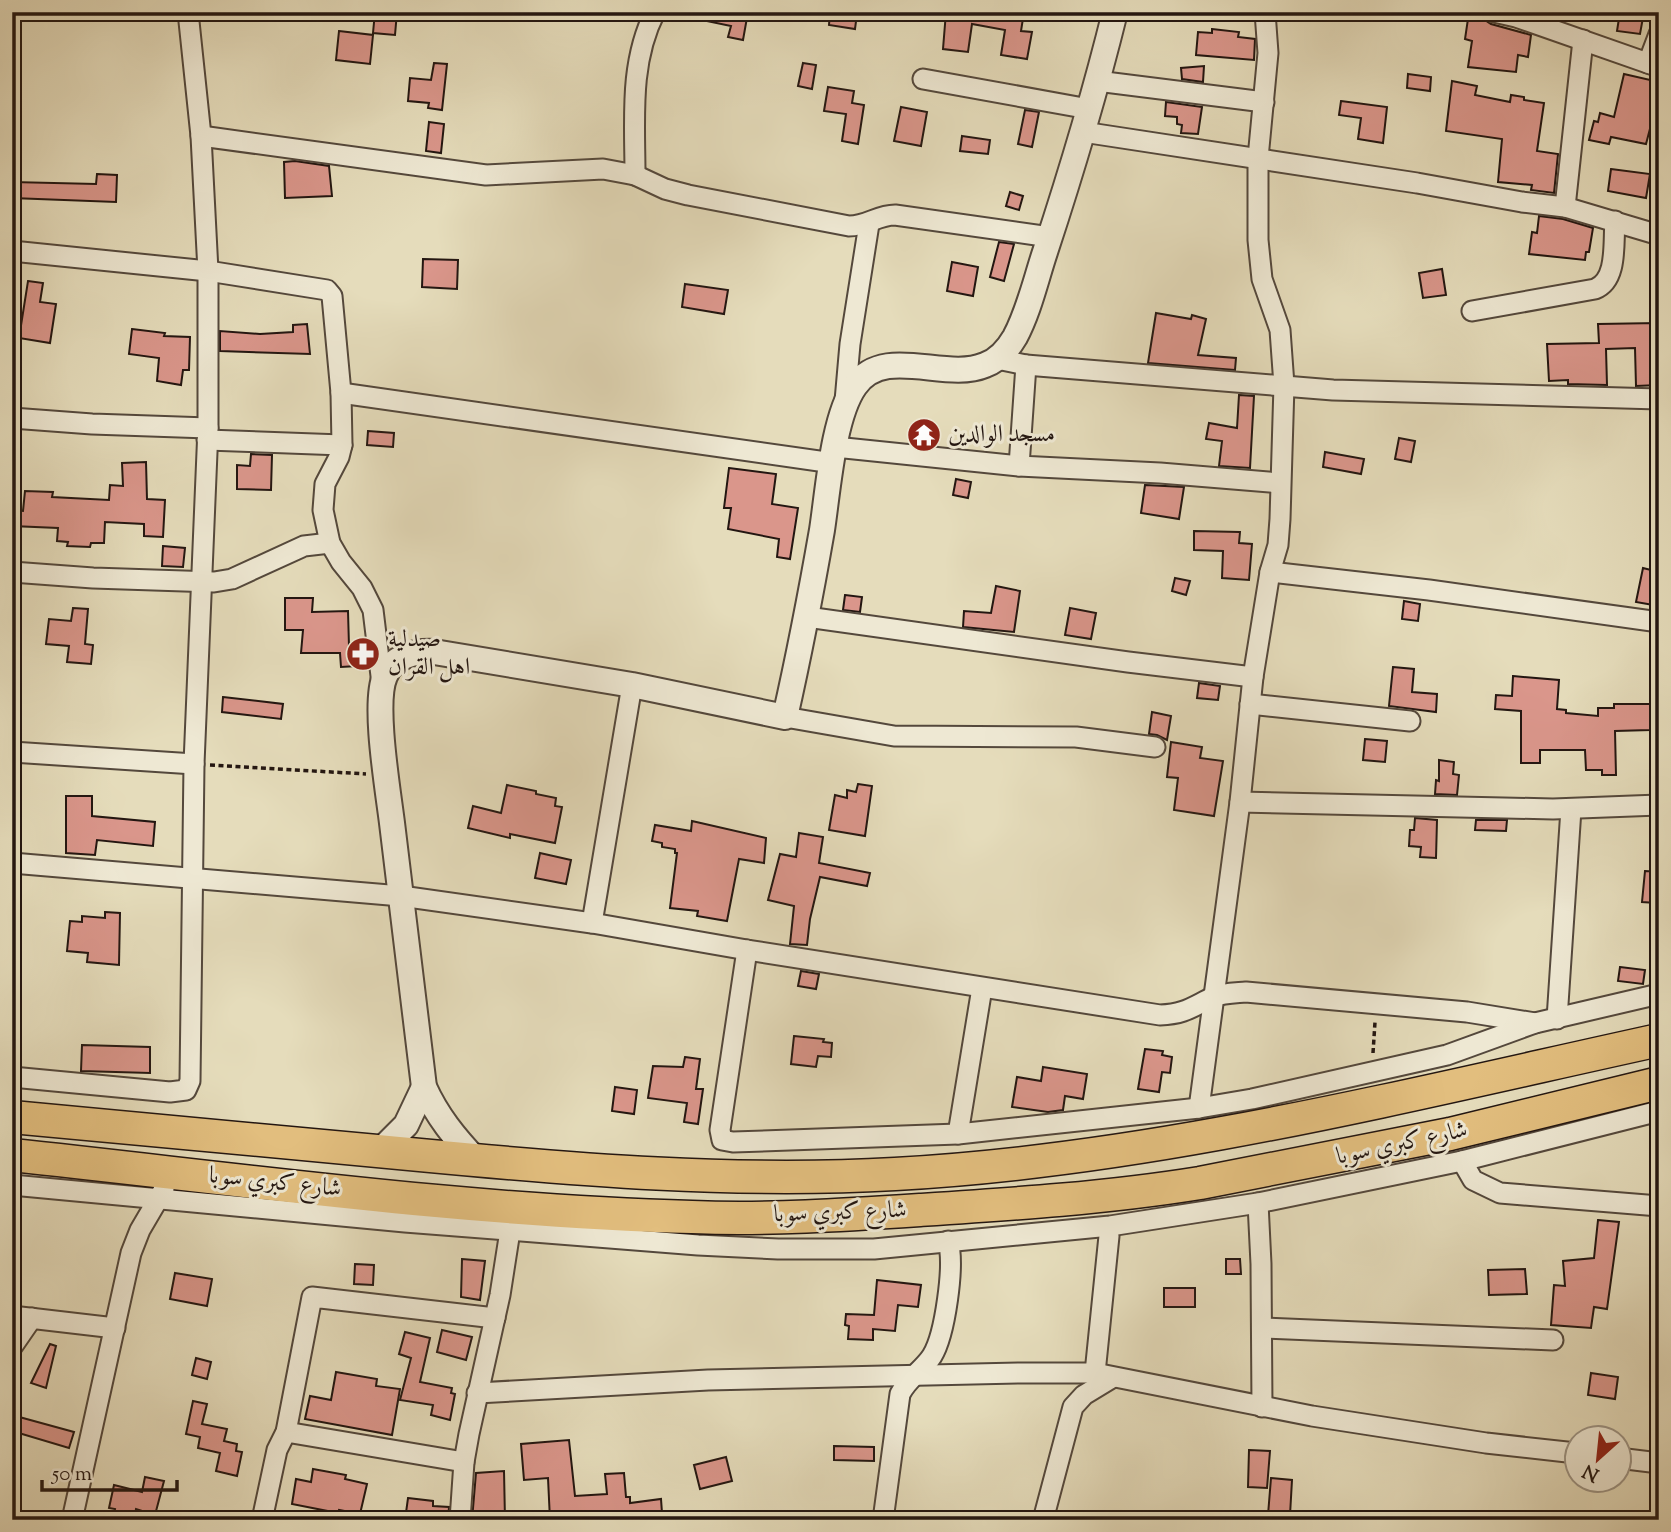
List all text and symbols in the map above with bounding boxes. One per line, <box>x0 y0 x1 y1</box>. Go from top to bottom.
temple icon: مسجد الوالدين <box>905 416 943 454</box>
place label: مسجد الوالدين <box>948 418 1055 452</box>
place label: صيدلية اهل القران <box>388 623 470 685</box>
pharmacy icon: صيدلية اهل القران <box>344 635 382 673</box>
street label: شارع كبري سوبا <box>1333 1114 1471 1175</box>
street label: شارع كبري سوبا <box>207 1159 343 1208</box>
street label: شارع كبري سوبا <box>773 1194 907 1233</box>
north arrow <box>1562 1424 1632 1494</box>
scale bar <box>42 1448 177 1492</box>
text: N <box>1579 1456 1604 1487</box>
text: 50 m <box>51 1460 92 1490</box>

